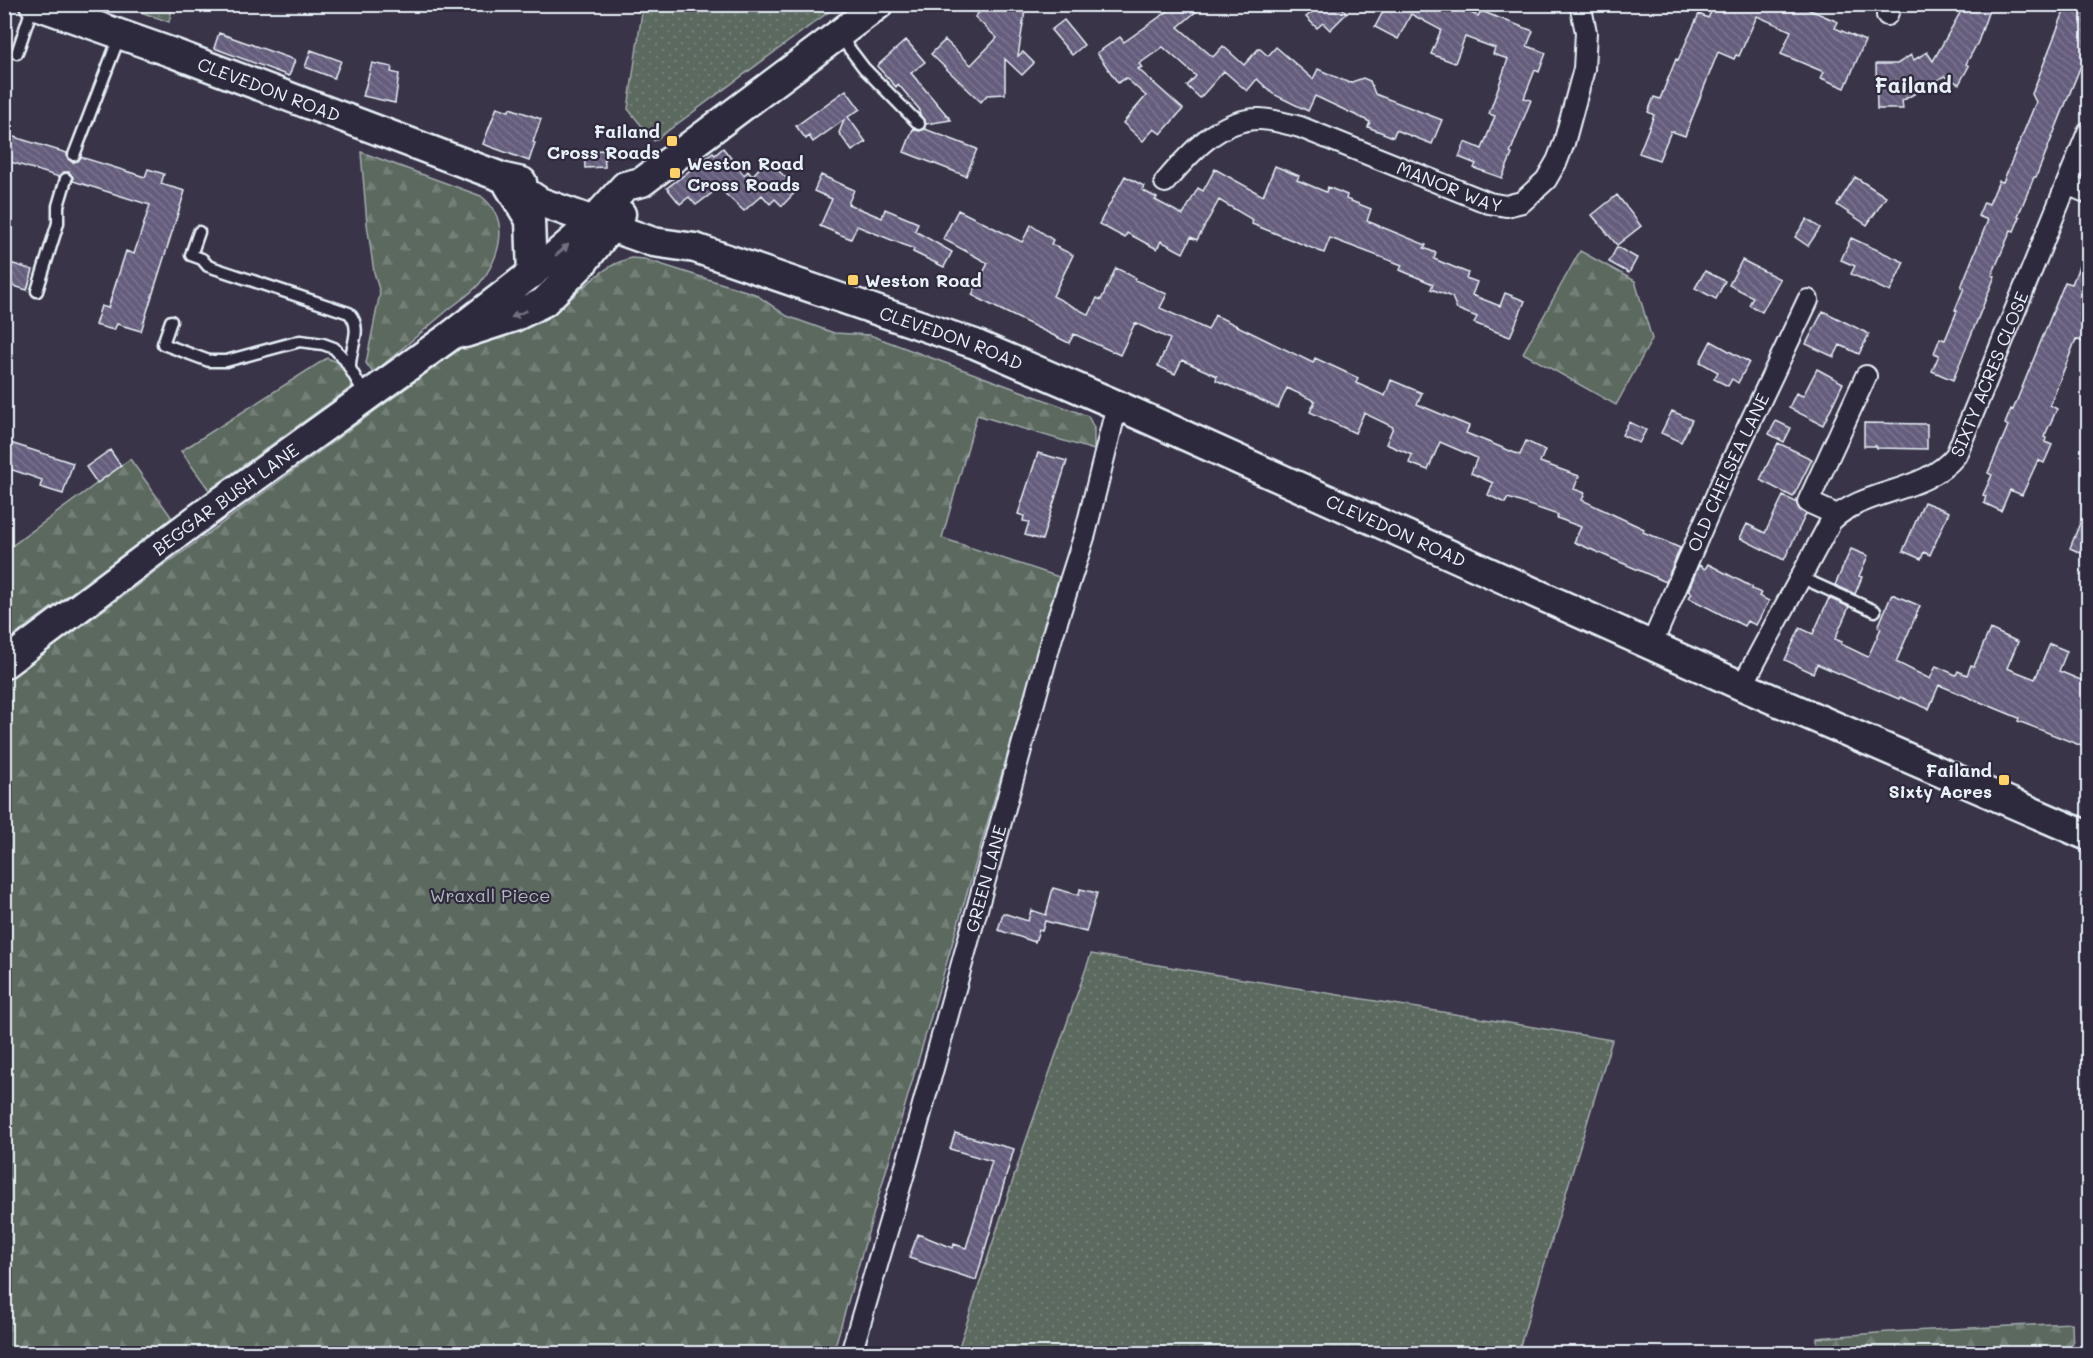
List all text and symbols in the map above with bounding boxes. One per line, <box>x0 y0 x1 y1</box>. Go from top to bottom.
street label: CLEVEDON ROAD <box>194 51 344 127</box>
district label: Failand <box>1874 71 1952 98</box>
place label: Failand Cross Roads <box>547 119 660 164</box>
marker: Failand Cross Roads <box>665 134 679 148</box>
place label: Weston Road Cross Roads <box>687 151 804 196</box>
street label: MANOR WAY <box>1393 155 1504 217</box>
marker: Weston Road Cross Roads <box>668 166 682 180</box>
one-way arrow <box>554 244 569 257</box>
place label: Weston Road <box>865 268 982 292</box>
marker: Weston Road <box>846 273 860 287</box>
street label: SIXTY ACRES CLOSE <box>1945 288 2034 460</box>
street label: CLEVEDON ROAD <box>876 300 1027 375</box>
one-way arrow <box>511 310 528 319</box>
street label: OLD CHELSEA LANE <box>1681 389 1774 555</box>
street label: BEGGAR BUSH LANE <box>147 438 303 561</box>
street label: CLEVEDON ROAD <box>1322 489 1470 572</box>
place label: Failand Sixty Acres <box>1888 758 1992 803</box>
marker: Failand Sixty Acres <box>1997 773 2011 787</box>
street label: GREEN LANE <box>959 822 1012 935</box>
park label: Wraxall Piece <box>430 883 550 907</box>

